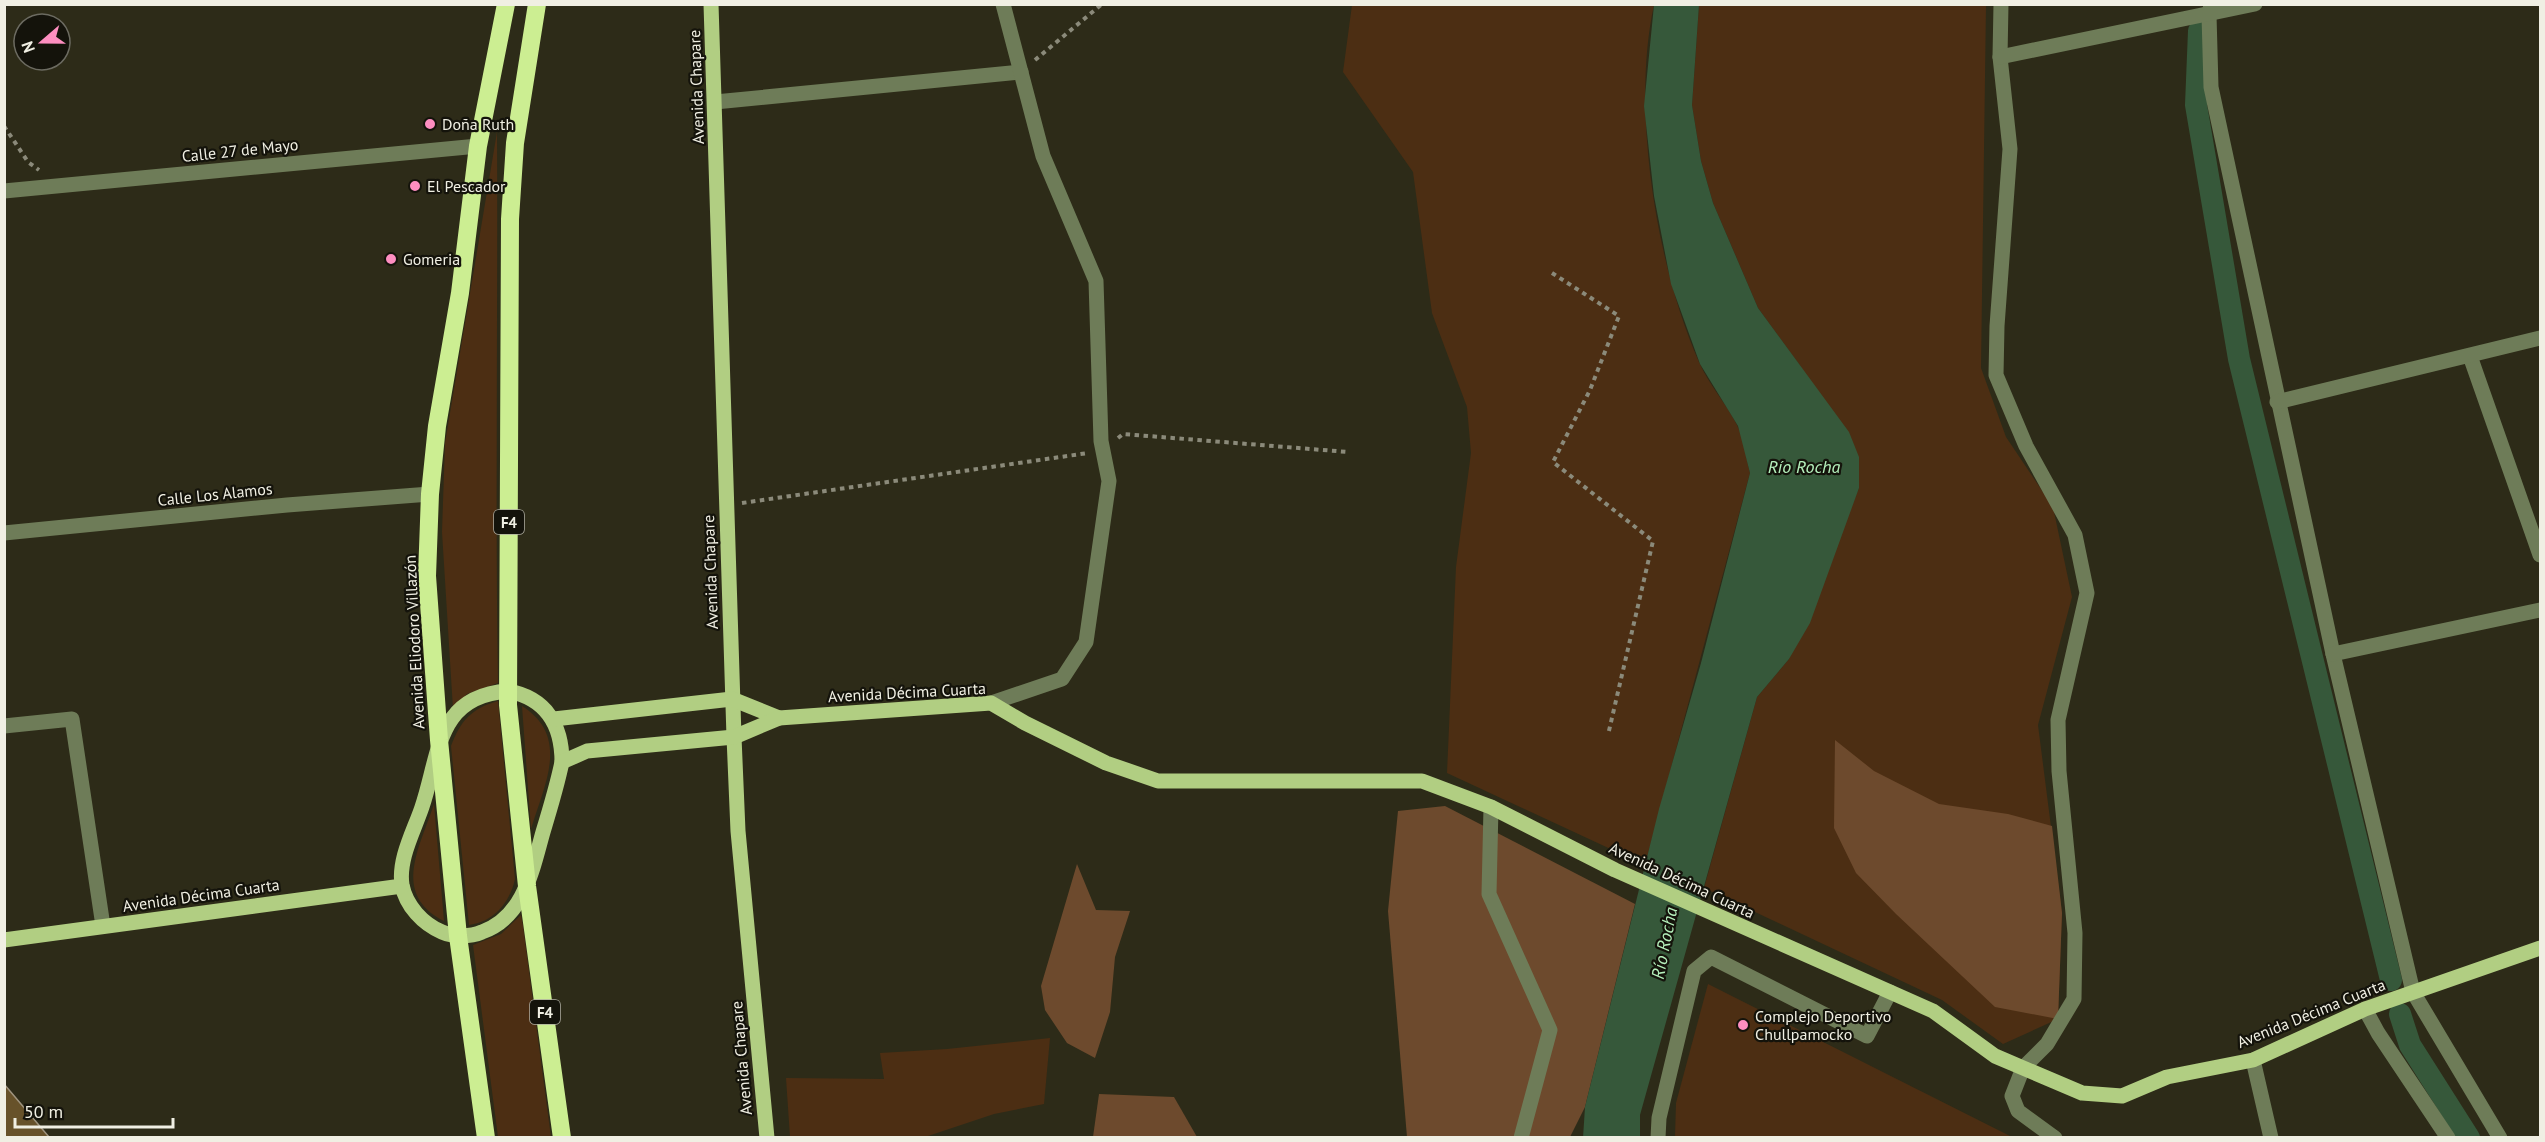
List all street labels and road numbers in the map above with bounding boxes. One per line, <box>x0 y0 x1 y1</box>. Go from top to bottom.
street label: Avenida Chapare <box>684 30 708 144</box>
street label: Calle 27 de Mayo <box>181 134 299 166</box>
street label: Calle Los Alamos <box>157 478 274 510</box>
road number: F4 <box>494 510 524 534</box>
street label: Avenida Chapare <box>698 515 722 629</box>
street label: Avenida Eliodoro Villazón <box>399 554 429 730</box>
street label: Avenida Décima Cuarta <box>828 678 986 706</box>
street label: Avenida Décima Cuarta <box>1606 838 1758 922</box>
street label: Avenida Décima Cuarta <box>121 874 281 916</box>
street label: Avenida Décima Cuarta <box>2234 974 2388 1052</box>
road number: F4 <box>530 1000 560 1024</box>
street label: Avenida Chapare <box>726 1000 756 1116</box>

